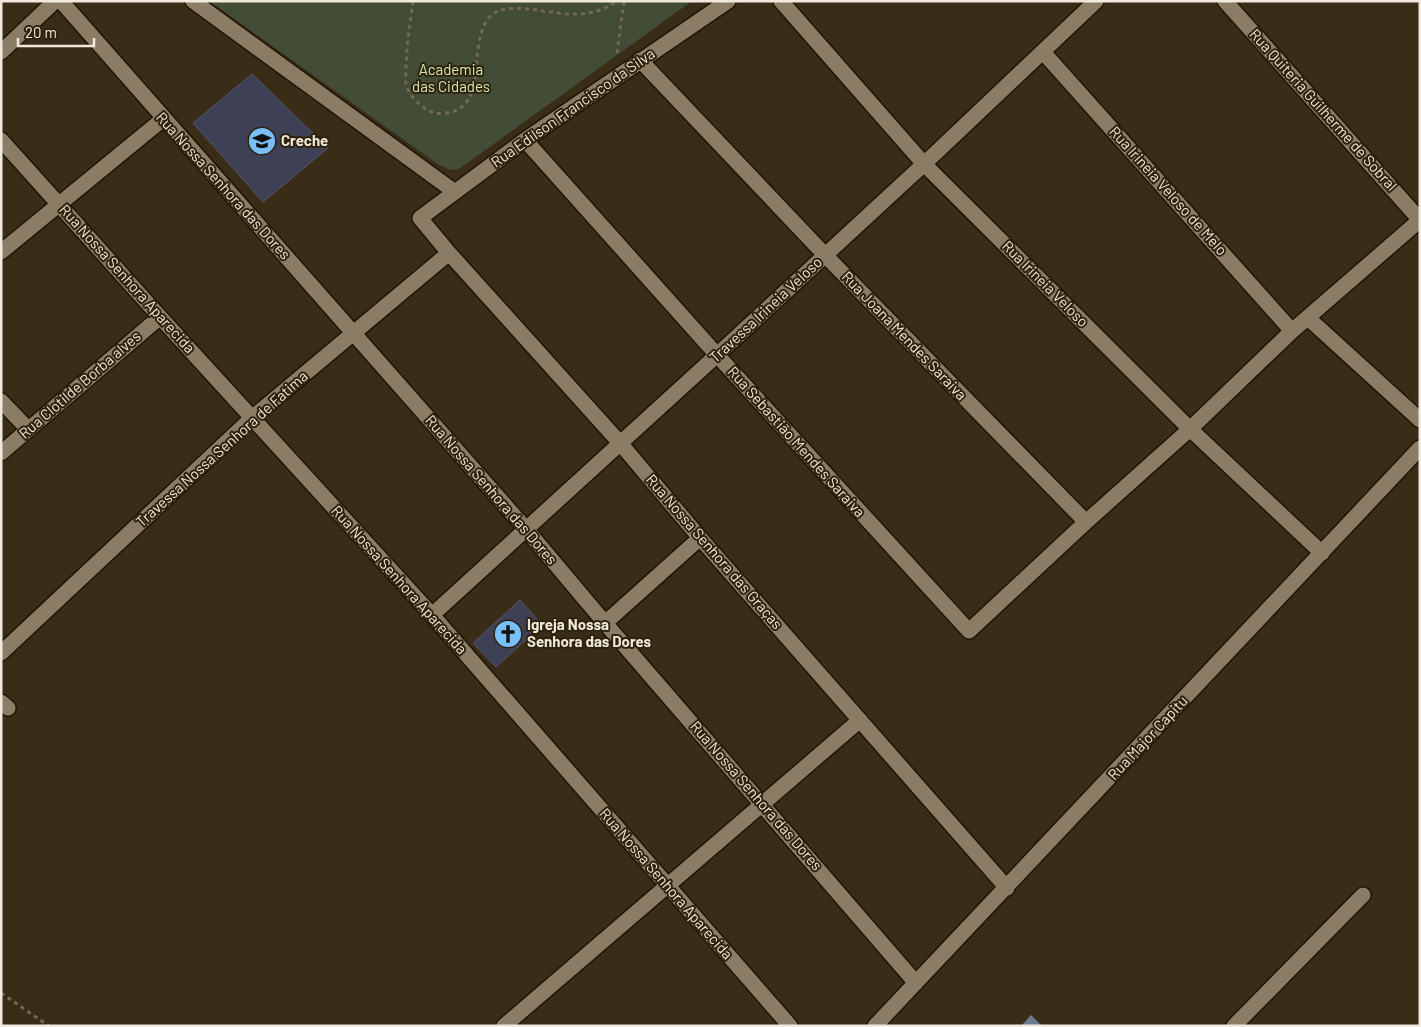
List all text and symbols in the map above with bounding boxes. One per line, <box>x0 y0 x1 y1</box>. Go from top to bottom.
scale bar <box>18 15 94 47</box>
text: 20 m <box>25 23 57 41</box>
street label: Rua Quiteria Guilherme de Sobral <box>1246 25 1401 194</box>
street label: Rua Edilson Francisco da Silva <box>487 44 658 171</box>
park label: Academia das Cidades <box>412 60 490 95</box>
street label: Rua Nossa Senhora das Dores <box>153 108 295 263</box>
street label: Rua Irineia Veloso de Melo <box>1106 122 1231 258</box>
school or university icon: Creche <box>247 126 277 156</box>
place label: Creche <box>281 131 328 149</box>
street label: Rua Nossa Senhora Aparecida <box>56 200 199 356</box>
street label: Rua Irineia Veloso <box>999 236 1093 330</box>
street label: Travessa Irineia Veloso <box>705 253 825 366</box>
street label: Rua Joana Mendes Saraiva <box>838 267 971 403</box>
street label: Rua Clotilde Borba alves <box>15 326 144 442</box>
street label: Rua Sebastião Mendes Saraiva <box>724 362 869 520</box>
street label: Travessa Nossa Senhora de Fatima <box>132 366 311 530</box>
street label: Rua Nossa Senhora das Dores <box>422 411 562 568</box>
street label: Rua Nossa Senhora das Graças <box>643 470 787 632</box>
street label: Rua Nossa Senhora Aparecida <box>328 501 471 657</box>
place label: Igreja Nossa Senhora das Dores <box>527 615 652 650</box>
church icon: Igreja Nossa Senhora das Dores <box>493 619 523 649</box>
street label: Rua Major Capitu <box>1104 691 1191 783</box>
street label: Rua Nossa Senhora das Dores <box>687 717 827 874</box>
street label: Rua Nossa Senhora Aparecida <box>596 804 737 962</box>

